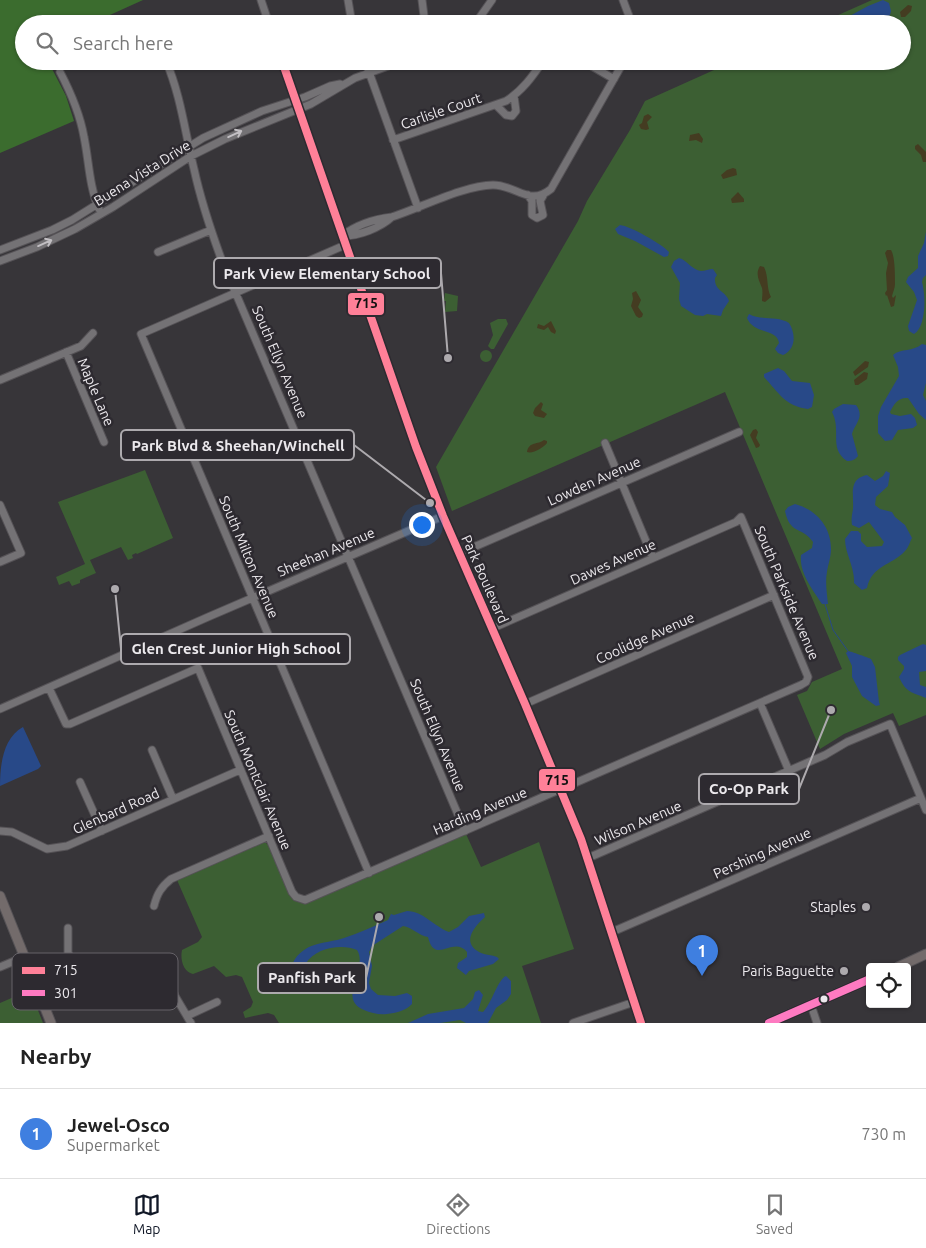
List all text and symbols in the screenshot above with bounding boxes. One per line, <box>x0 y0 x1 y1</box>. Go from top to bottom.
search box <box>15 15 911 70</box>
icon: search <box>33 29 61 57</box>
text: Search here <box>73 32 173 54</box>
street label: Carlisle Court <box>398 90 484 132</box>
one-way arrow <box>227 129 242 139</box>
street label: Buena Vista Drive <box>91 137 193 209</box>
one-way arrow <box>37 237 52 247</box>
callout: Park View Elementary School <box>214 258 441 288</box>
text: Park View Elementary School <box>224 265 431 282</box>
line badge: 715 <box>347 292 385 316</box>
text: 715 <box>354 295 378 311</box>
street label: South Ellyn Avenue <box>249 303 311 421</box>
street label: Maple Lane <box>75 356 117 428</box>
callout: Park Blvd & Sheehan/Winchell <box>121 430 354 460</box>
text: Park Blvd & Sheehan/Winchell <box>132 437 345 454</box>
street label: Lowden Avenue <box>545 453 643 509</box>
street label: South Milton Avenue <box>216 493 282 621</box>
your location <box>409 512 435 538</box>
street label: Sheehan Avenue <box>275 524 377 580</box>
street label: South Parkside Avenue <box>752 524 822 662</box>
street label: Park Boulevard <box>458 532 512 626</box>
street label: Dawes Avenue <box>568 536 658 588</box>
street label: Coolidge Avenue <box>593 609 697 667</box>
callout: Glen Crest Junior High School <box>121 634 350 664</box>
text: Glen Crest Junior High School <box>131 640 341 657</box>
street label: South Ellyn Avenue <box>407 676 469 794</box>
street label: South Montclair Avenue <box>221 708 295 852</box>
line badge: 715 <box>538 768 576 792</box>
text: 715 <box>545 772 569 788</box>
callout: Co-Op Park <box>699 774 799 804</box>
text: Co-Op Park <box>709 780 790 797</box>
street label: Harding Avenue <box>431 784 529 838</box>
street label: Glenbard Road <box>70 785 162 837</box>
street label: Wilson Avenue <box>592 797 684 849</box>
street label: Pershing Avenue <box>711 824 813 882</box>
place label: Staples <box>810 899 856 915</box>
marker: Staples <box>860 901 872 913</box>
pin: 1 <box>686 935 718 976</box>
legend <box>12 953 178 1010</box>
text: 715 <box>54 962 78 978</box>
callout: Panfish Park <box>258 963 366 993</box>
place label: Paris Baguette <box>742 963 834 979</box>
map controls <box>866 963 911 1008</box>
button: locate <box>866 963 911 1008</box>
marker: Paris Baguette <box>838 965 850 977</box>
text: Panfish Park <box>268 969 356 986</box>
text: 301 <box>54 985 78 1001</box>
unlabelled marker <box>819 994 829 1004</box>
text: Nearby <box>20 1044 91 1068</box>
text: Jewel-Osco <box>67 1114 170 1136</box>
text: 1 <box>31 1125 41 1143</box>
text: 730 m <box>861 1125 906 1143</box>
text: Supermarket <box>67 1136 160 1154</box>
tab: Map <box>133 1191 161 1237</box>
tab: Directions <box>426 1191 490 1237</box>
tab: Saved <box>756 1191 793 1237</box>

